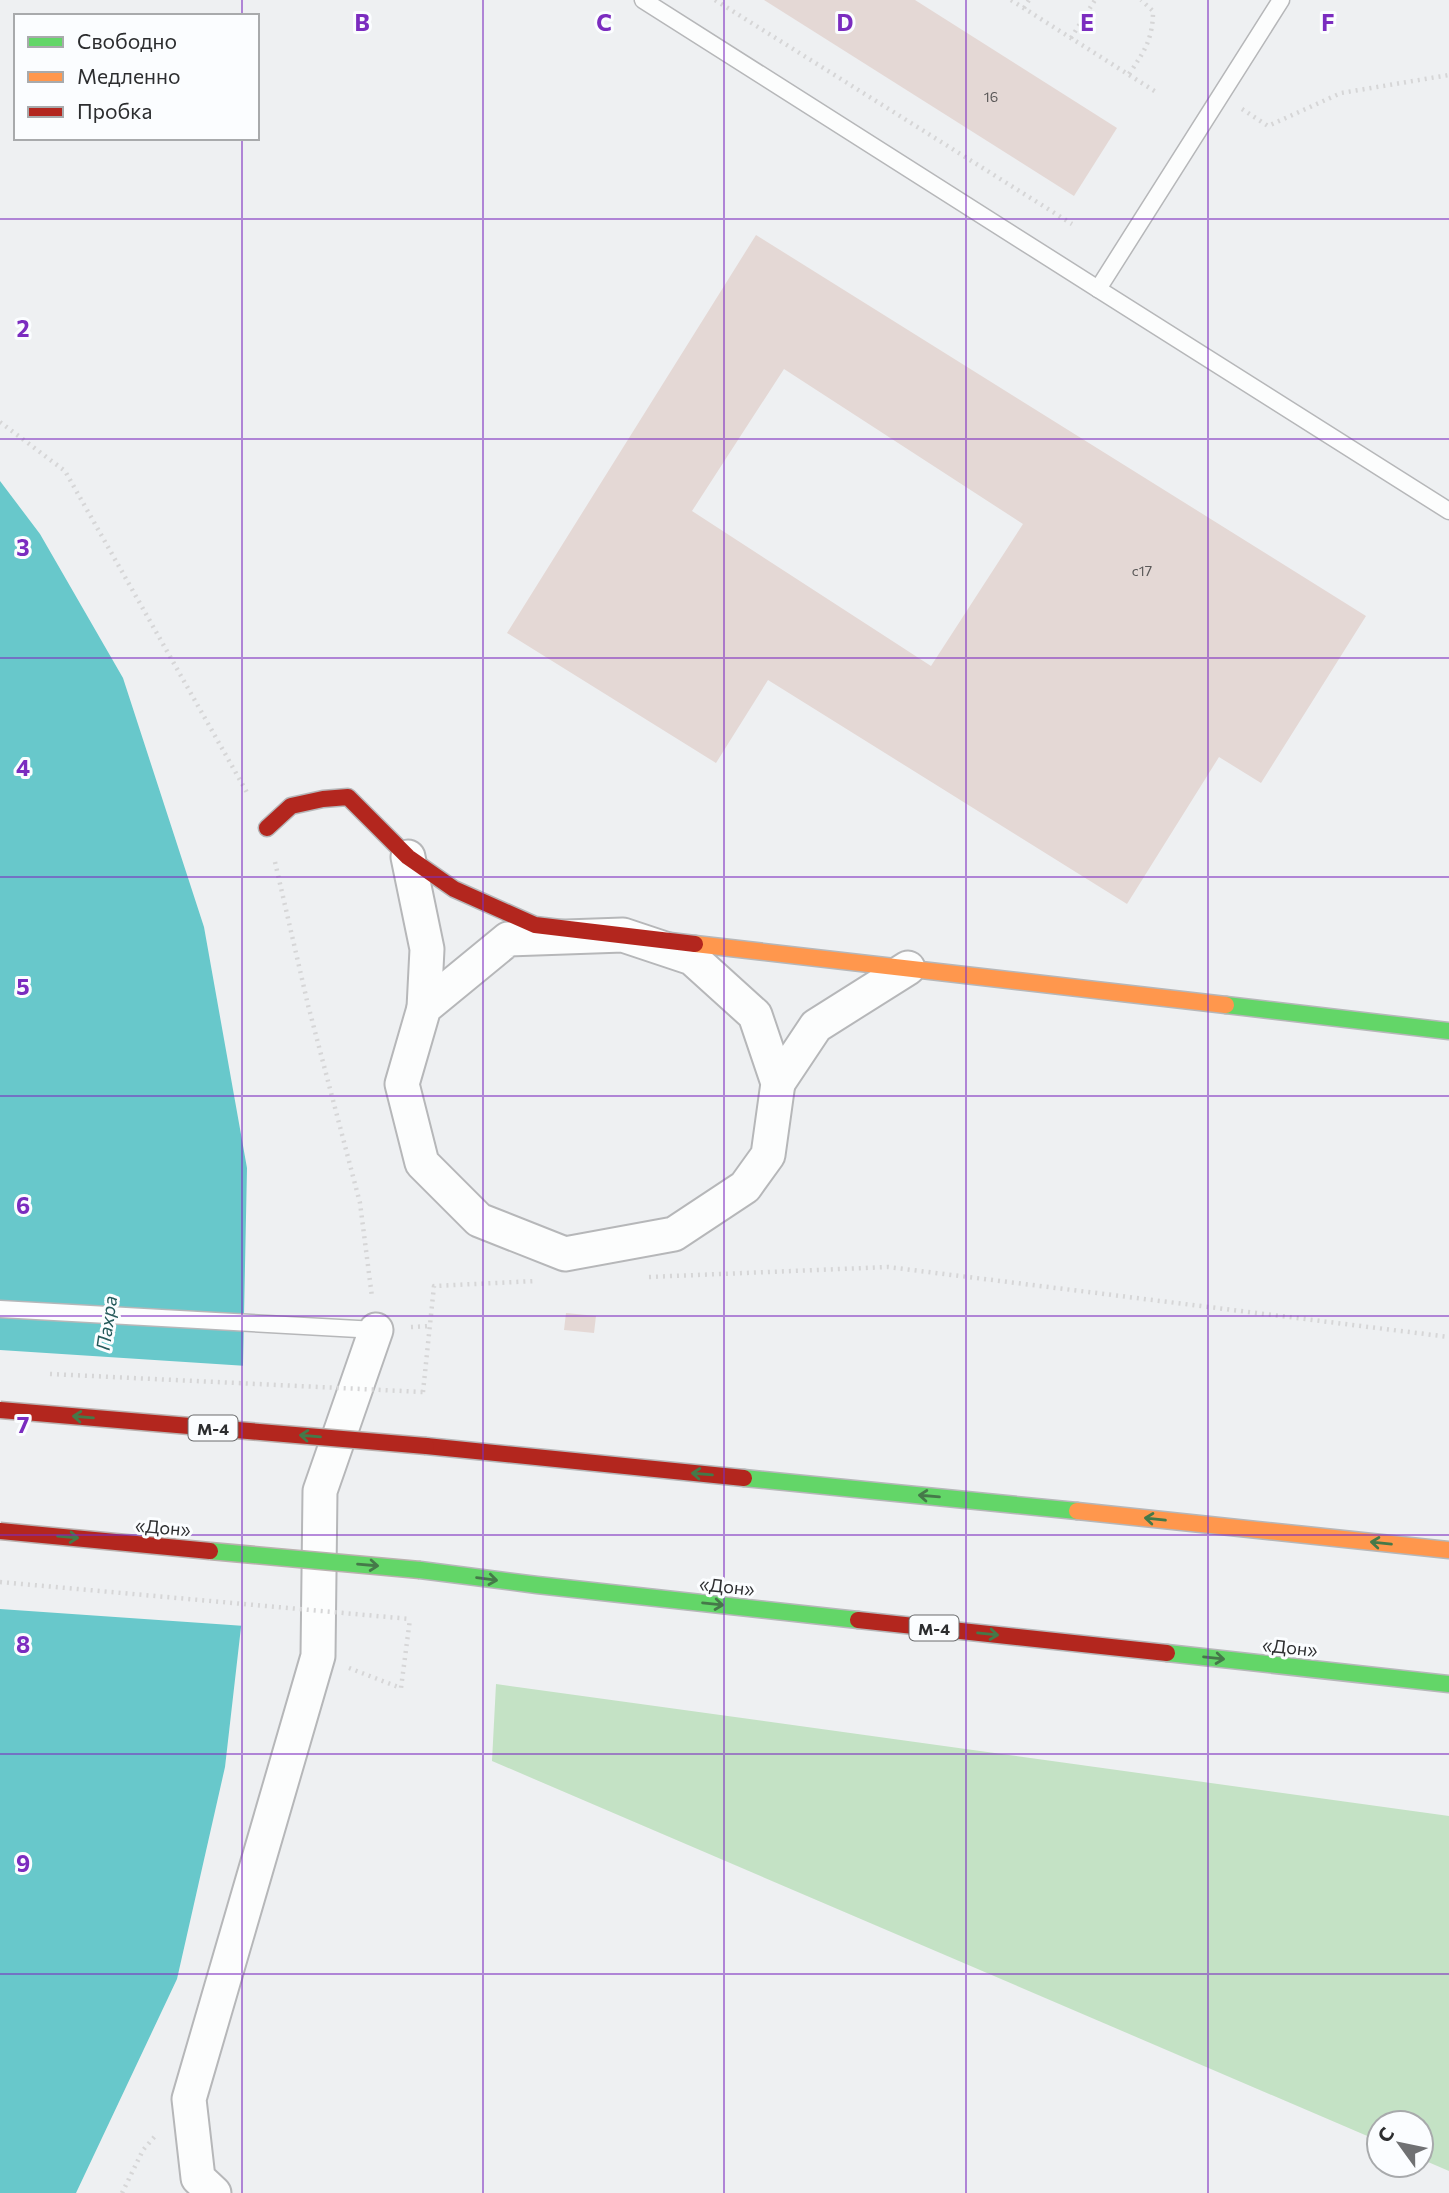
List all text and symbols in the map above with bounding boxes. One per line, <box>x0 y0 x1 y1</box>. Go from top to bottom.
text: B <box>354 8 370 36</box>
text: C <box>596 8 612 36</box>
text: D <box>837 8 854 36</box>
text: E <box>1080 8 1094 36</box>
text: F <box>1321 8 1335 36</box>
legend <box>14 14 259 140</box>
text: Свободно <box>77 28 177 53</box>
text: Медленно <box>77 63 181 88</box>
house number: 16 <box>984 88 998 105</box>
text: Пробка <box>77 98 152 123</box>
text: 2 <box>16 314 30 342</box>
text: 3 <box>16 533 30 561</box>
house number: с17 <box>1132 562 1152 579</box>
text: 4 <box>16 753 30 781</box>
text: 5 <box>16 972 30 1000</box>
text: 6 <box>16 1191 30 1219</box>
water label: Пахра <box>91 1294 121 1352</box>
text: 7 <box>17 1410 29 1438</box>
one-way arrow <box>72 1410 95 1423</box>
road number: М-4 <box>188 1416 238 1440</box>
one-way arrow <box>299 1429 321 1442</box>
one-way arrow <box>691 1467 714 1480</box>
one-way arrow <box>918 1489 940 1502</box>
one-way arrow <box>1144 1512 1167 1525</box>
street label: «Дон» <box>134 1514 192 1540</box>
one-way arrow <box>56 1531 79 1544</box>
one-way arrow <box>1370 1536 1393 1549</box>
one-way arrow <box>356 1559 378 1572</box>
one-way arrow <box>475 1572 498 1585</box>
street label: «Дон» <box>698 1572 756 1600</box>
one-way arrow <box>701 1598 724 1611</box>
road number: М-4 <box>909 1616 958 1640</box>
one-way arrow <box>976 1628 999 1641</box>
text: 8 <box>16 1630 30 1658</box>
street label: «Дон» <box>1261 1633 1319 1661</box>
one-way arrow <box>1203 1652 1225 1665</box>
text: 9 <box>16 1849 30 1877</box>
north arrow <box>1365 2109 1435 2179</box>
text: С <box>1372 2123 1399 2146</box>

